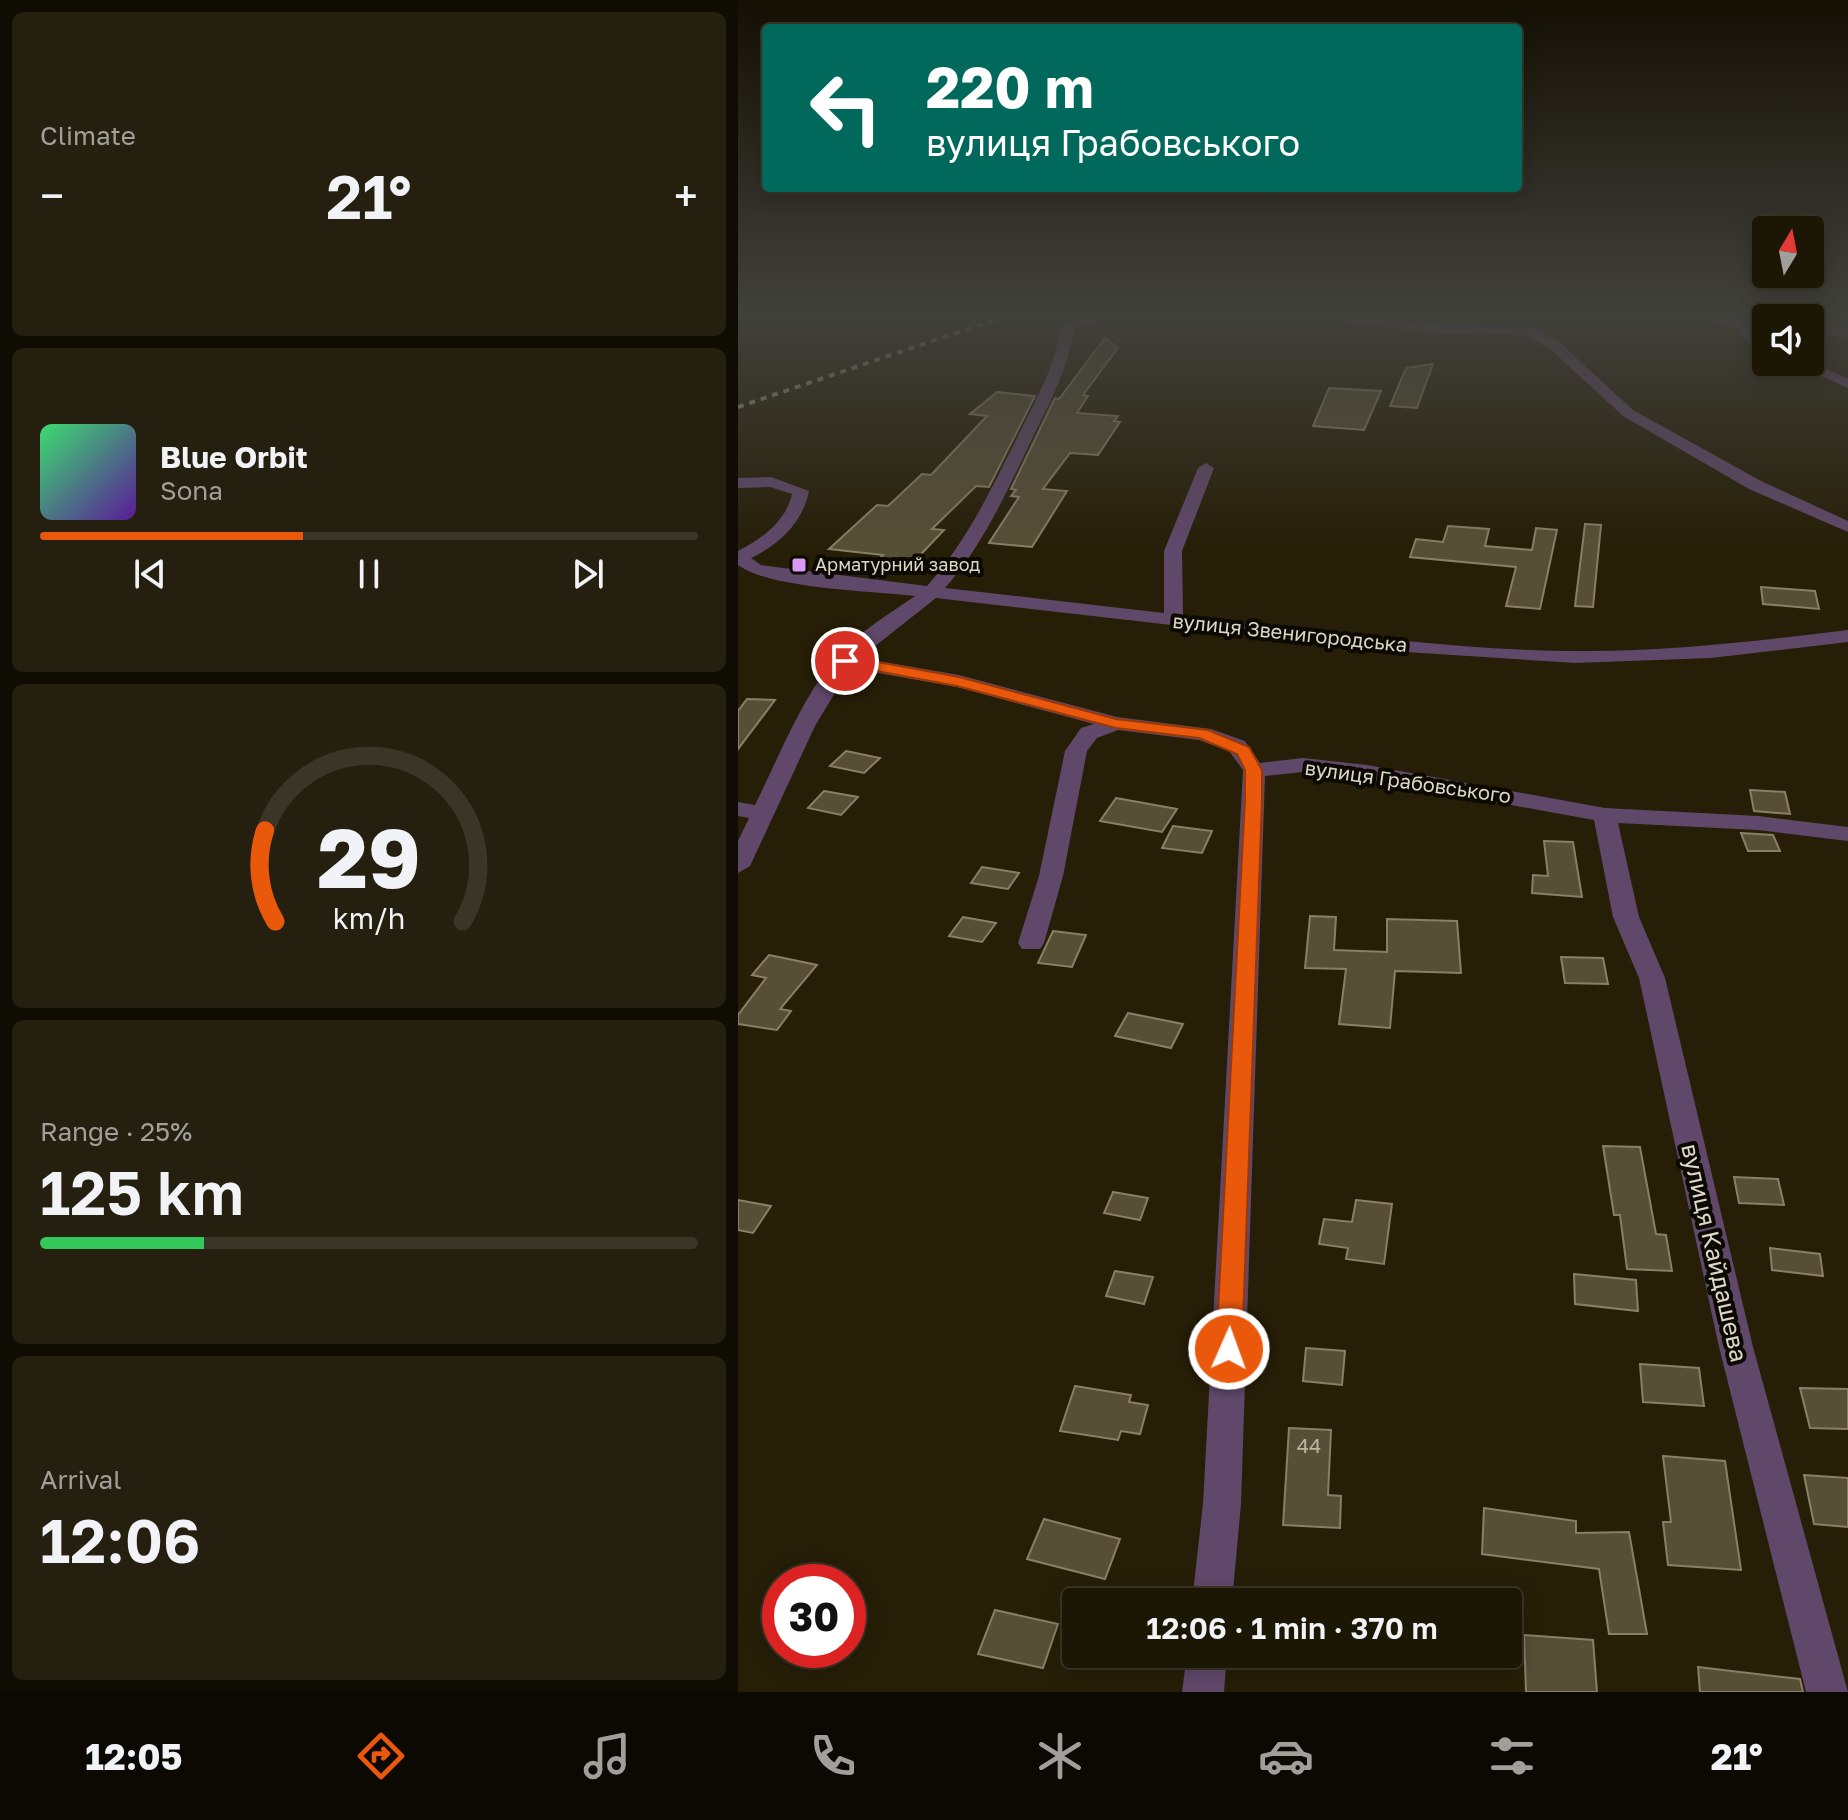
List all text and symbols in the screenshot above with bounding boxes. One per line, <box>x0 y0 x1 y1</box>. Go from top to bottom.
text: 220 m <box>926 53 1094 120</box>
icon: left <box>794 56 898 160</box>
text: Climate <box>40 120 136 151</box>
text: вулиця Грабовського <box>926 121 1300 164</box>
text: 21° <box>326 160 412 232</box>
text: − <box>40 169 64 222</box>
text: + <box>674 169 698 222</box>
north arrow <box>1752 216 1824 288</box>
map controls <box>1752 216 1824 376</box>
button: sound <box>1752 304 1824 376</box>
text: Blue Orbit <box>160 439 308 475</box>
text: Sona <box>160 475 223 506</box>
icon: previous <box>128 552 172 596</box>
icon: pause <box>347 552 391 596</box>
icon: next <box>566 552 610 596</box>
place label: Арматурний завод <box>815 553 980 575</box>
marker: Арматурний завод <box>790 556 808 574</box>
street label: вулиця Звенигородська <box>1172 608 1409 656</box>
pin <box>811 627 879 695</box>
icon: arrive <box>823 639 867 683</box>
street label: вулиця Грабовського <box>1304 755 1513 807</box>
text: 29 <box>317 806 421 906</box>
text: km/h <box>333 901 405 935</box>
text: Range · 25% <box>40 1116 192 1147</box>
street label: вулиця Кайдашева <box>1676 1141 1755 1365</box>
text: 125 km <box>40 1156 244 1228</box>
position arrow <box>1187 1307 1271 1391</box>
house number: 44 <box>1297 1433 1321 1457</box>
text: Arrival <box>40 1464 121 1495</box>
text: 12:06 <box>40 1504 201 1576</box>
speed limit sign: 30 <box>762 1564 866 1668</box>
text: 12:06 · 1 min · 370 m <box>1146 1610 1438 1646</box>
icon: directions <box>353 1728 409 1784</box>
icon: music <box>579 1728 635 1784</box>
icon: phone <box>805 1728 861 1784</box>
icon: climate <box>1032 1728 1088 1784</box>
icon: car <box>1258 1728 1314 1784</box>
icon: filters <box>1484 1728 1540 1784</box>
text: 12:05 <box>85 1735 183 1778</box>
text: 21° <box>1711 1735 1763 1778</box>

